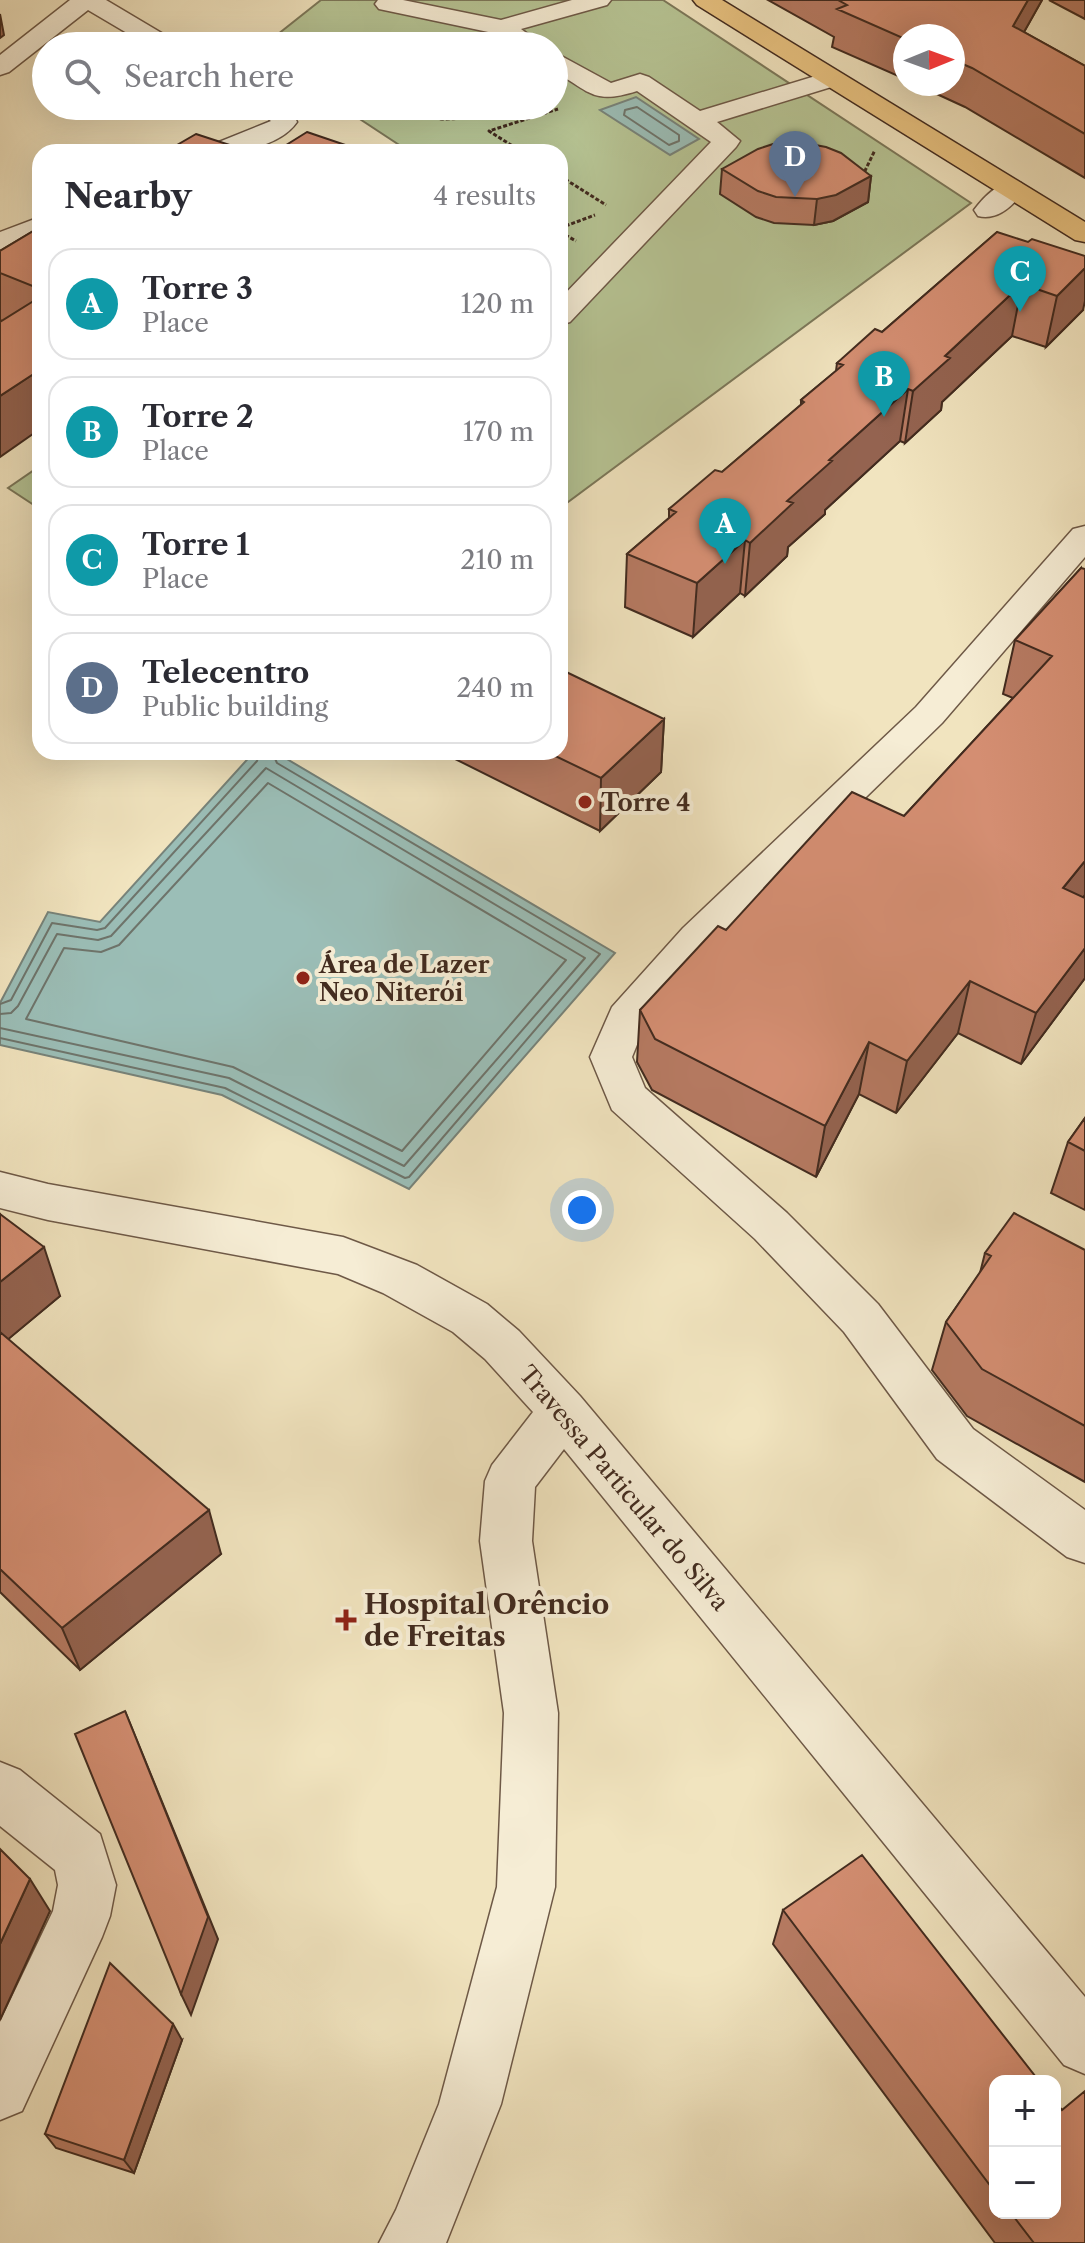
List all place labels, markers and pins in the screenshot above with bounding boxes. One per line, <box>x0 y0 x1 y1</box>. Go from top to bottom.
pin: D <box>769 131 821 197</box>
pin: C <box>994 246 1046 312</box>
pin: B <box>858 351 910 417</box>
pin: A <box>699 498 751 564</box>
place label: Torre 4 <box>601 788 690 817</box>
marker: Torre 4 <box>576 793 594 811</box>
place label: Área de Lazer Neo Niterói <box>318 950 490 1007</box>
marker: Área de Lazer Neo Niterói <box>294 969 312 987</box>
place label: Hospital Orêncio de Freitas <box>364 1587 609 1653</box>
marker: Hospital Orêncio de Freitas <box>335 1609 357 1631</box>

